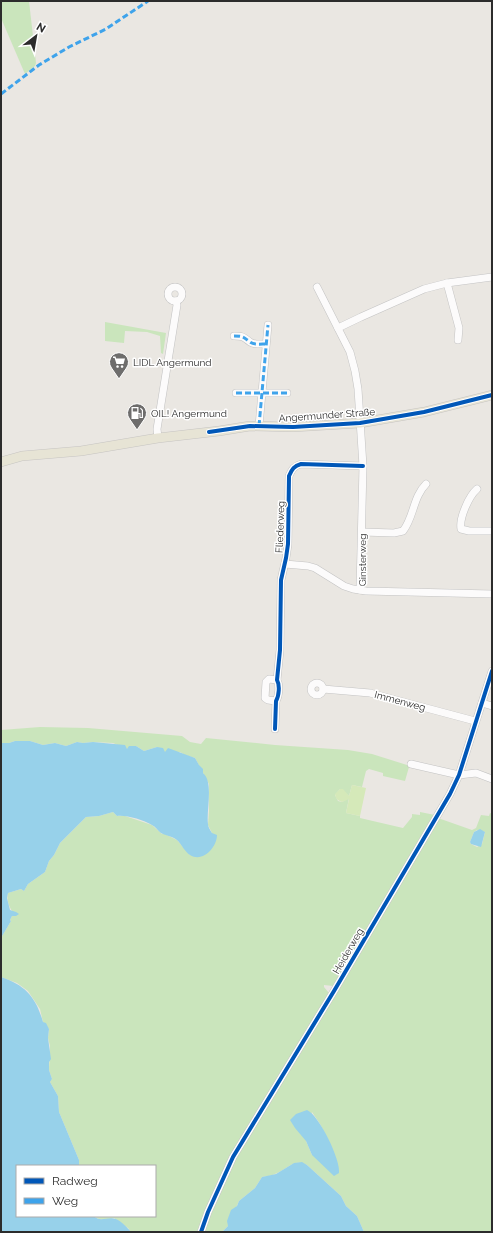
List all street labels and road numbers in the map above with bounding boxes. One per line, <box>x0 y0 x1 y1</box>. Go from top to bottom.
street label: Angermunder Straße <box>278 406 376 424</box>
street label: Fliederweg <box>274 501 286 553</box>
street label: Ginsterweg <box>357 534 368 586</box>
street label: Immenweg <box>373 689 427 713</box>
street label: Heiderweg <box>330 926 366 976</box>

